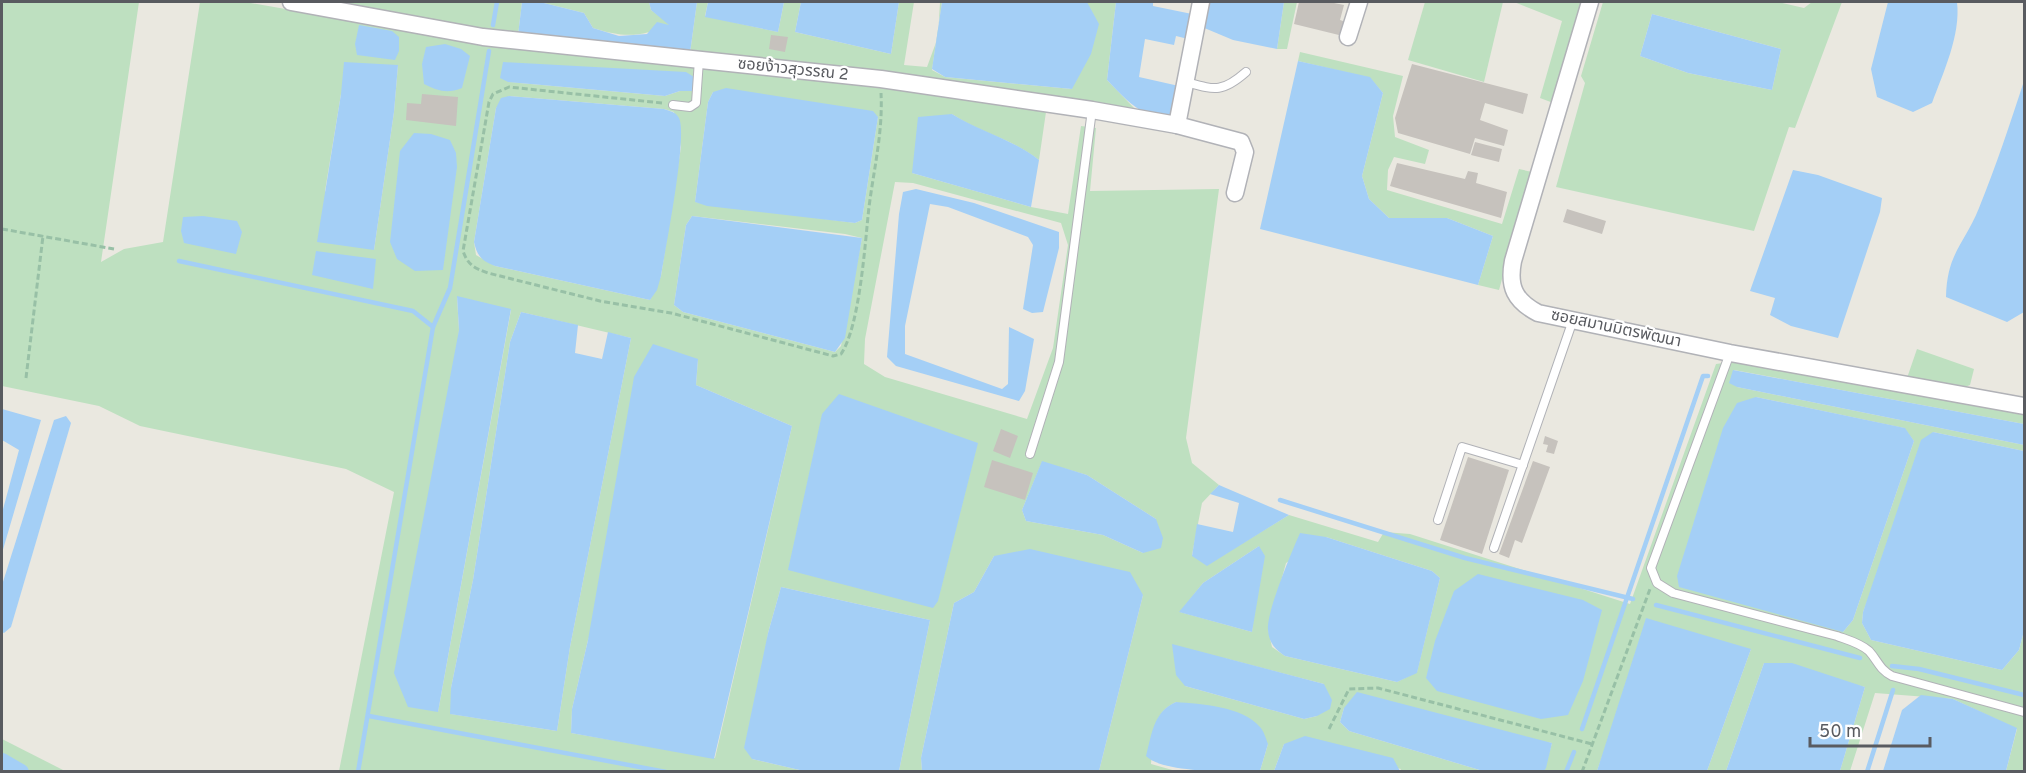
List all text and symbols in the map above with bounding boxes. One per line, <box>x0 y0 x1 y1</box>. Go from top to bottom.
street label: ซอยง้าวสุวรรณ 2 <box>737 54 849 86</box>
street label: ซอยสมานมิตรพัฒนา <box>1549 305 1683 353</box>
scale bar <box>1810 710 1930 748</box>
text: 50 m <box>1819 721 1861 744</box>

